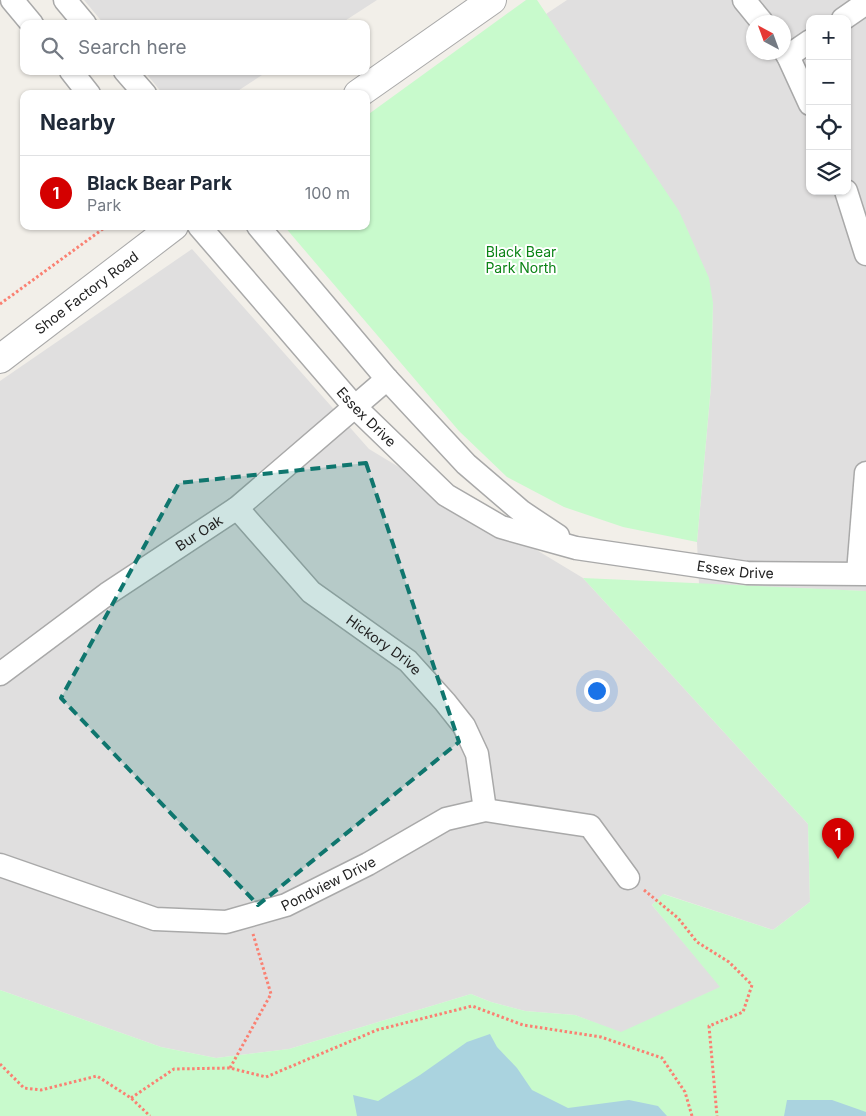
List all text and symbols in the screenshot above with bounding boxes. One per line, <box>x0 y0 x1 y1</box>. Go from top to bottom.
north arrow <box>746 15 791 60</box>
map controls <box>806 15 851 195</box>
button: + <box>806 15 851 60</box>
search box <box>20 20 370 75</box>
icon: search <box>38 34 66 62</box>
text: Search here <box>78 36 187 59</box>
button: − <box>806 60 851 105</box>
button: locate <box>806 105 851 150</box>
text: Nearby <box>40 110 115 135</box>
button: layers <box>806 150 851 195</box>
text: Black Bear Park <box>87 172 232 195</box>
text: 1 <box>53 183 59 203</box>
text: 100 m <box>305 183 350 203</box>
text: Park <box>87 195 121 215</box>
park label: Black Bear Park North <box>485 243 557 276</box>
street label: Shoe Factory Road <box>31 248 141 337</box>
street label: Essex Drive <box>333 383 400 450</box>
street label: Bur Oak <box>172 511 226 554</box>
street label: Essex Drive <box>696 557 774 581</box>
street label: Hickory Drive <box>343 611 425 678</box>
your location <box>584 678 610 704</box>
pin: 1 <box>822 818 854 859</box>
street label: Pondview Drive <box>278 852 379 914</box>

